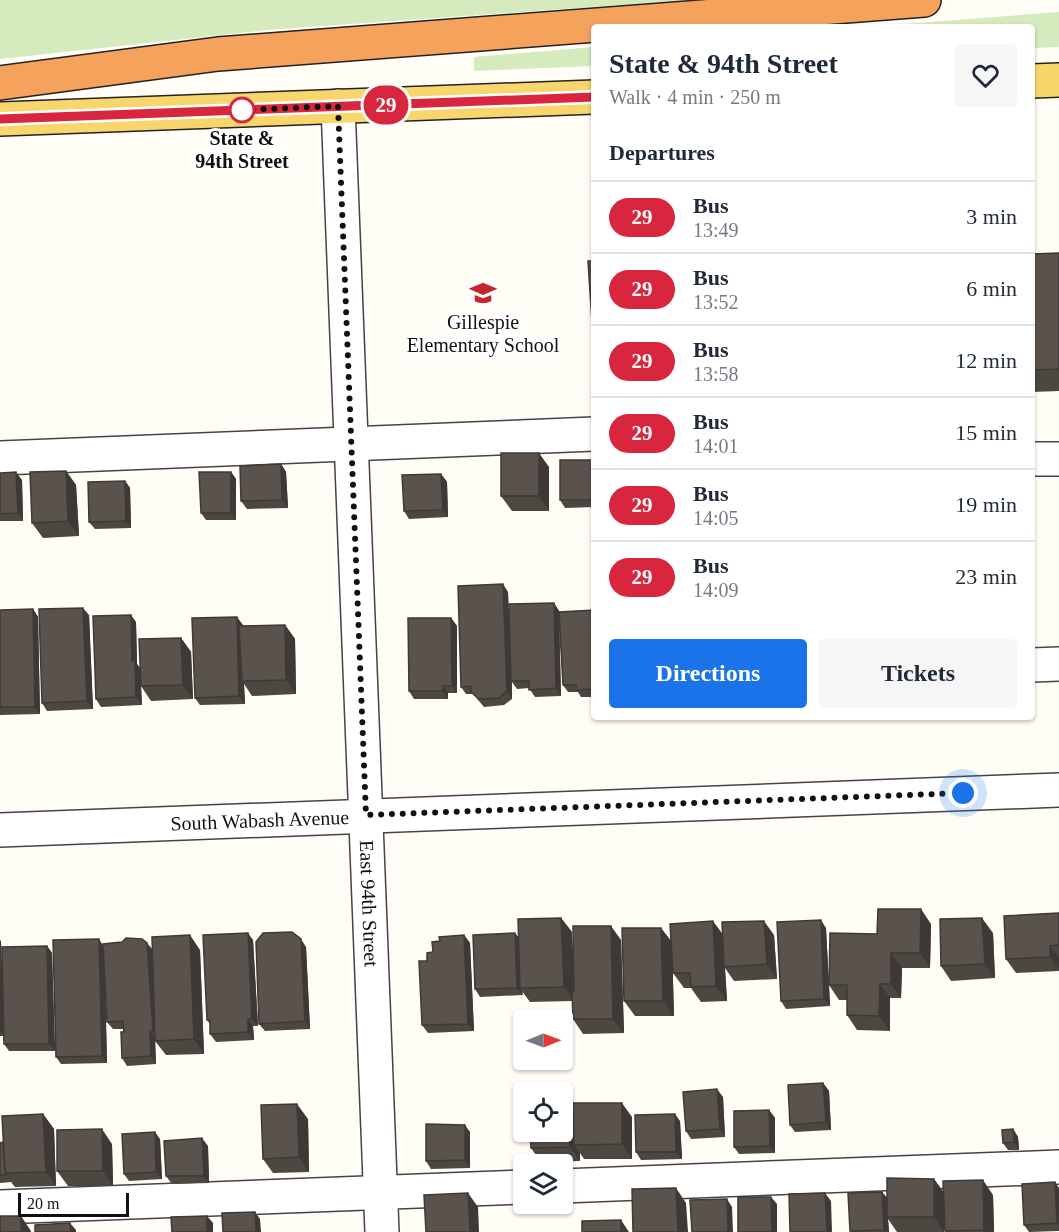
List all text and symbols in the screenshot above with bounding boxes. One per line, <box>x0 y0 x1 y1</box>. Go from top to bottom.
button: heart <box>954 44 1017 107</box>
text: State & 94th Street <box>609 48 838 79</box>
line badge: 29 <box>359 86 413 124</box>
text: Walk · 4 min · 250 m <box>609 86 781 108</box>
text: 29 <box>376 93 397 117</box>
marker: State & 94th Street <box>229 97 255 123</box>
place label: State & 94th Street <box>195 127 289 172</box>
text: Departures <box>609 140 715 165</box>
text: Bus <box>693 193 728 218</box>
text: 3 min <box>966 204 1017 229</box>
text: 29 <box>632 205 653 229</box>
text: 13:49 <box>693 219 739 241</box>
text: Bus <box>693 265 728 290</box>
text: 6 min <box>966 276 1017 301</box>
text: 29 <box>632 277 653 301</box>
school or university icon: Gillespie Elementary School <box>468 278 498 308</box>
text: 13:52 <box>693 291 739 313</box>
place label: Gillespie Elementary School <box>407 311 560 357</box>
text: Bus <box>693 337 728 362</box>
text: 12 min <box>955 348 1017 373</box>
text: 29 <box>632 349 653 373</box>
text: 13:58 <box>693 363 739 385</box>
text: Bus <box>693 409 728 434</box>
text: 15 min <box>955 420 1017 445</box>
text: 29 <box>632 421 653 445</box>
text: 14:01 <box>693 435 739 457</box>
text: Bus <box>693 481 728 506</box>
text: 19 min <box>955 492 1017 517</box>
text: 29 <box>632 493 653 517</box>
text: 14:05 <box>693 507 739 529</box>
text: Bus <box>693 553 728 578</box>
text: 23 min <box>955 564 1017 589</box>
text: 29 <box>632 565 653 589</box>
text: 14:09 <box>693 579 739 601</box>
button: Directions <box>609 639 807 708</box>
button: Tickets <box>819 639 1017 708</box>
your location <box>948 778 978 808</box>
street label: South Wabash Avenue <box>170 806 350 835</box>
street label: East 94th Street <box>356 840 383 968</box>
north arrow <box>513 1010 573 1070</box>
map controls <box>513 1010 573 1214</box>
button: locate <box>513 1082 573 1142</box>
button: layers <box>513 1154 573 1214</box>
scale bar <box>18 1190 129 1218</box>
text: 20 m <box>27 1195 59 1212</box>

